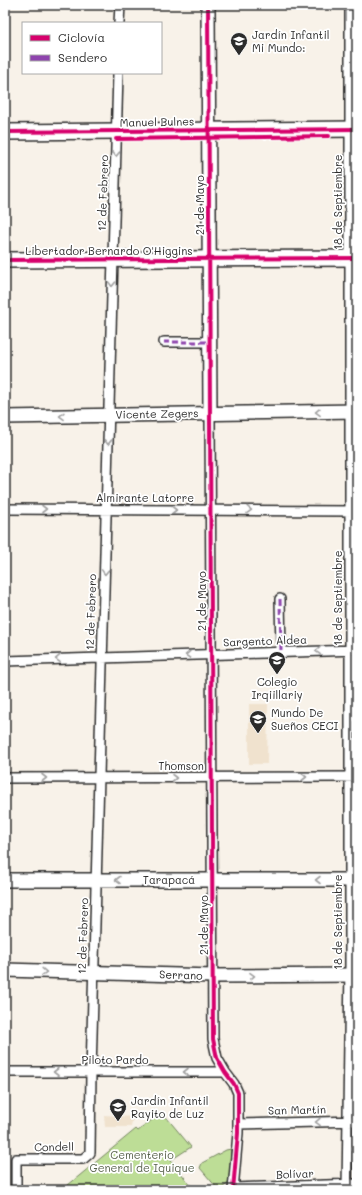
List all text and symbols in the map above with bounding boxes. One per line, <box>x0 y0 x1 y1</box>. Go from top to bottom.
legend <box>22 22 162 74</box>
place label: Jardín Infantil Mi Mundo: <box>252 27 330 55</box>
text: Ciclovía <box>58 29 105 45</box>
school or university icon: Jardín Infantil Mi Mundo: <box>229 31 249 56</box>
text: Sendero <box>58 49 107 65</box>
street label: Manuel Bulnes <box>120 113 194 130</box>
one-way arrow <box>112 151 120 157</box>
street label: 12 de Febrero <box>94 154 111 231</box>
street label: 18 de Septiembre <box>330 154 345 250</box>
street label: 21 de Mayo <box>192 175 207 235</box>
street label: Libertador Bernardo O'Higgins <box>25 243 193 258</box>
one-way arrow <box>108 281 117 287</box>
street label: Vicente Zegers <box>115 405 199 422</box>
one-way arrow <box>315 408 321 416</box>
one-way arrow <box>59 412 65 420</box>
one-way arrow <box>104 439 112 445</box>
street label: Almirante Latorre <box>96 490 194 505</box>
one-way arrow <box>41 505 47 513</box>
one-way arrow <box>171 506 177 514</box>
one-way arrow <box>246 506 252 514</box>
street label: 18 de Septiembre <box>330 550 345 646</box>
one-way arrow <box>100 569 109 575</box>
street label: 21 de Mayo <box>194 571 209 631</box>
street label: 12 de Febrero <box>82 573 99 650</box>
street label: Sargento Aldea <box>223 632 307 649</box>
one-way arrow <box>315 647 321 655</box>
school or university icon: Colegio Irqiillariy <box>267 650 287 675</box>
one-way arrow <box>185 651 191 659</box>
one-way arrow <box>55 655 61 664</box>
place label: Colegio Irqiillariy <box>251 674 303 702</box>
place label: Mundo De Sueños CECI <box>271 705 339 733</box>
school or university icon: Mundo De Sueños CECI <box>248 709 268 734</box>
street label: Thomson <box>158 758 204 773</box>
one-way arrow <box>301 773 307 781</box>
one-way arrow <box>41 774 47 782</box>
one-way arrow <box>171 774 177 782</box>
street label: Tarapacá <box>143 872 195 887</box>
street label: 18 de Septiembre <box>330 874 345 970</box>
one-way arrow <box>115 876 121 884</box>
one-way arrow <box>315 876 321 884</box>
street label: 21 de Mayo <box>196 895 211 955</box>
street label: 12 de Febrero <box>74 897 91 974</box>
street label: Serrano <box>159 966 203 983</box>
one-way arrow <box>41 967 47 976</box>
one-way arrow <box>249 972 255 980</box>
street label: Piloto Pardo <box>82 1052 149 1067</box>
one-way arrow <box>53 1068 59 1076</box>
one-way arrow <box>183 1068 189 1076</box>
place label: Jardín Infantil Rayito de Luz <box>131 1093 209 1121</box>
school or university icon: Jardín Infantil Rayito de Luz <box>108 1097 128 1122</box>
street label: San Martín <box>268 1101 326 1118</box>
one-way arrow <box>315 1118 321 1126</box>
street label: Condell <box>34 1139 74 1154</box>
park label: Cementerio General de Iquique <box>90 1147 195 1175</box>
street label: Bolívar <box>276 1165 314 1182</box>

